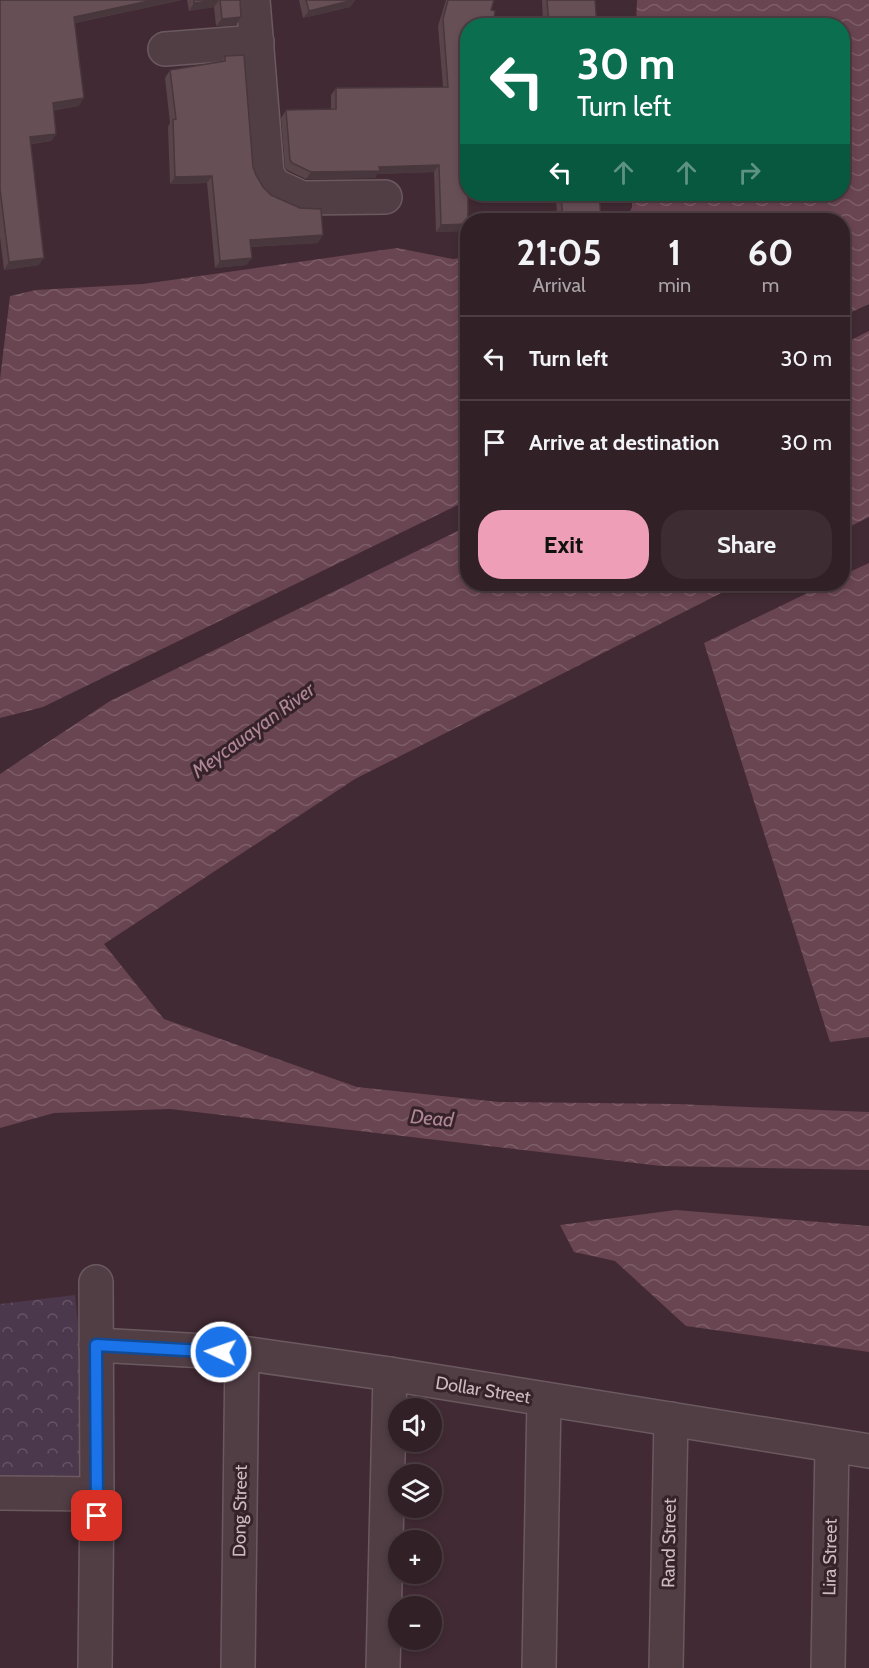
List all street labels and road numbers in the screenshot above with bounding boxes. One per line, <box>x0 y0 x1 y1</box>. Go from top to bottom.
street label: Dollar Street <box>434 1372 532 1408</box>
street label: Dong Street <box>228 1465 252 1557</box>
street label: Rand Street <box>657 1498 681 1588</box>
street label: Lira Street <box>818 1518 842 1596</box>

